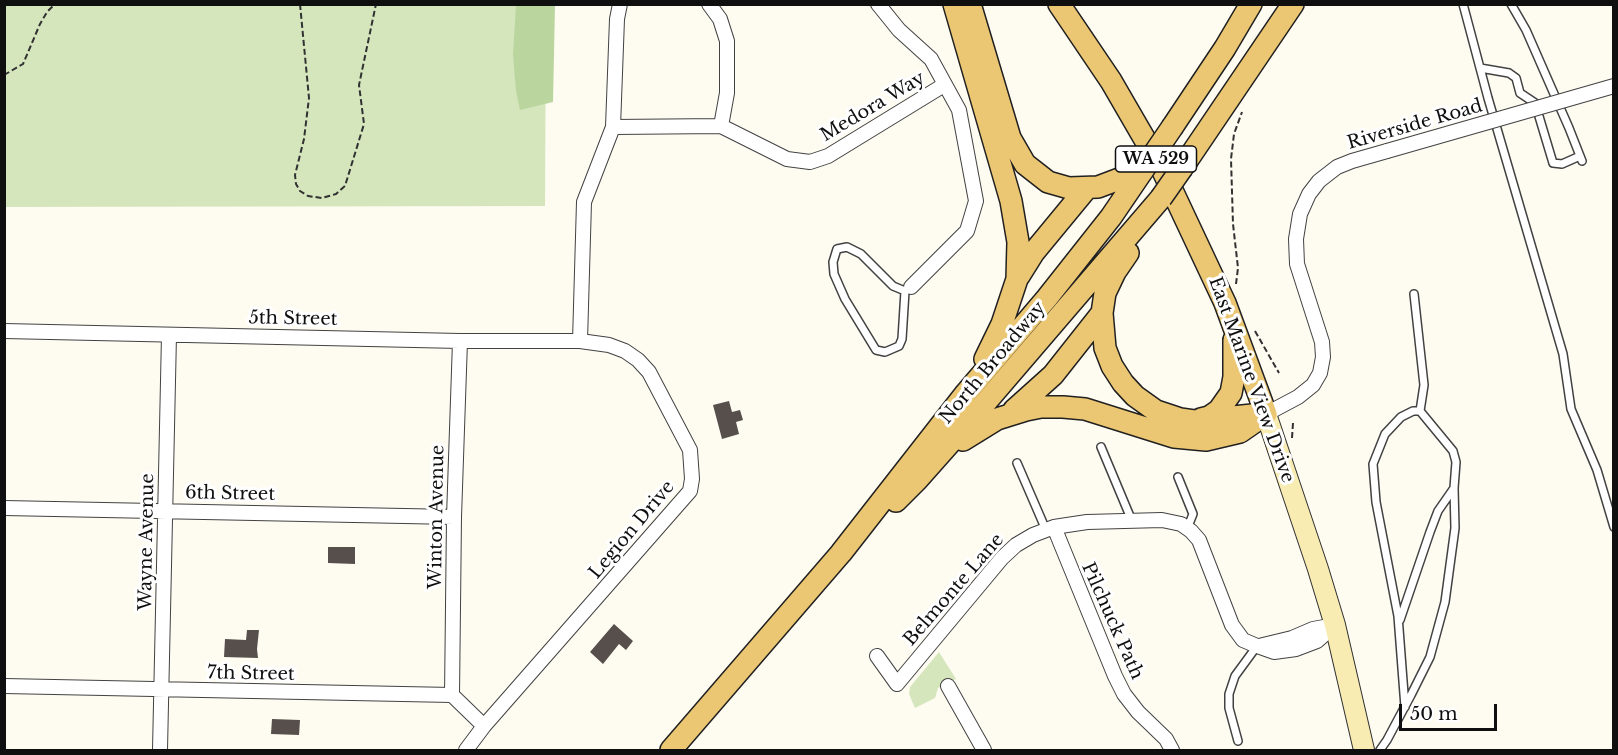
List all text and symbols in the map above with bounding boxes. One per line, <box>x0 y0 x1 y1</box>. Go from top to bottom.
street label: Medora Way <box>817 67 929 147</box>
street label: Riverside Road <box>1345 95 1485 155</box>
road number: WA 529 <box>1116 146 1196 172</box>
street label: East Marine View Drive <box>1204 274 1298 486</box>
street label: North Broadway <box>936 298 1050 428</box>
street label: 5th Street <box>248 307 338 331</box>
street label: Winton Avenue <box>425 445 449 589</box>
street label: Wayne Avenue <box>135 473 159 611</box>
street label: Legion Drive <box>585 477 679 583</box>
street label: 6th Street <box>185 482 275 506</box>
street label: Belmonte Lane <box>899 530 1009 650</box>
street label: Pilchuck Path <box>1077 559 1147 683</box>
street label: 7th Street <box>207 662 295 686</box>
scale bar <box>1402 692 1500 730</box>
text: 50 m <box>1410 703 1458 725</box>

